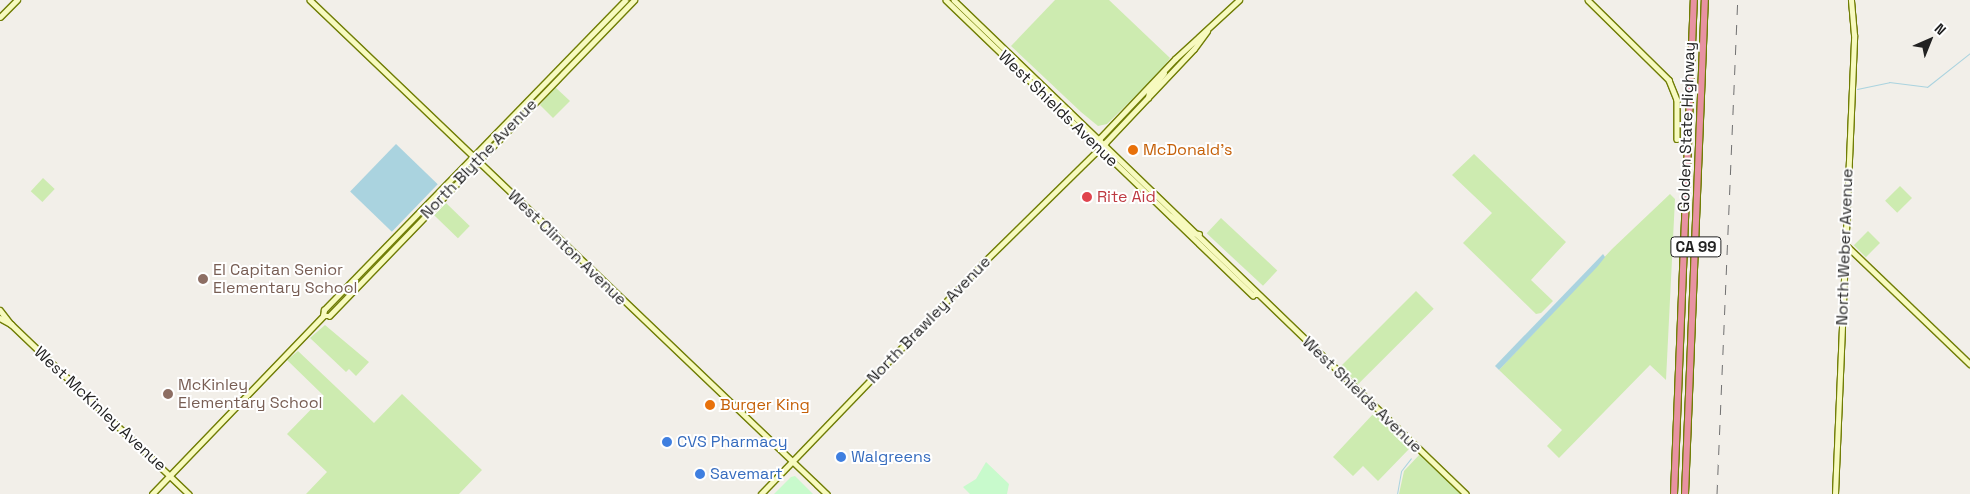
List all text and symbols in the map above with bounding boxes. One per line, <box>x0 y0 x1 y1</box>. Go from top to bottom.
north arrow <box>1905 15 1955 65</box>
text: N <box>1931 19 1950 39</box>
street label: Golden State Highway <box>1674 42 1700 212</box>
street label: West Shields Avenue <box>994 47 1122 171</box>
street label: North Blythe Avenue <box>417 95 541 223</box>
place label: McDonald's <box>1143 140 1233 160</box>
marker: McDonald's <box>1127 144 1139 156</box>
street label: North Weber Avenue <box>1833 168 1857 326</box>
street label: West Clinton Avenue <box>503 186 631 310</box>
place label: Rite Aid <box>1097 187 1156 207</box>
marker: Rite Aid <box>1081 191 1093 203</box>
road number: CA 99 <box>1670 234 1722 260</box>
street label: North Brawley Avenue <box>863 252 995 388</box>
place label: El Capitan Senior Elementary School <box>213 260 358 298</box>
marker: El Capitan Senior Elementary School <box>197 273 209 285</box>
street label: West Shields Avenue <box>1298 333 1426 457</box>
street label: West McKinley Avenue <box>30 343 170 475</box>
place label: McKinley Elementary School <box>178 375 323 413</box>
marker: McKinley Elementary School <box>162 388 174 400</box>
place label: Burger King <box>720 395 810 415</box>
marker: Burger King <box>704 399 716 411</box>
place label: CVS Pharmacy <box>677 432 788 452</box>
marker: CVS Pharmacy <box>661 436 673 448</box>
place label: Walgreens <box>851 447 931 467</box>
marker: Walgreens <box>835 451 847 463</box>
place label: Savemart <box>710 464 783 484</box>
marker: Savemart <box>694 468 706 480</box>

